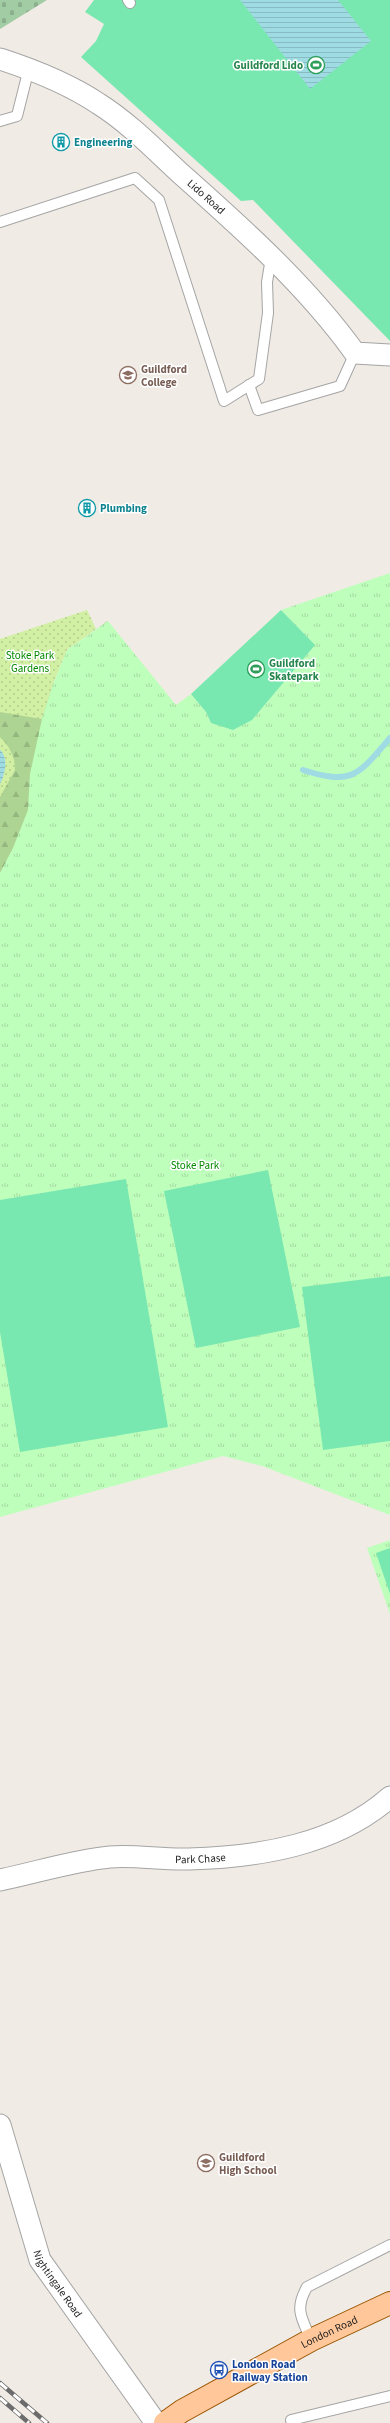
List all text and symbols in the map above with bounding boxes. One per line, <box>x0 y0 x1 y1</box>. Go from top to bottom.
sports icon: Guildford Lido <box>306 55 326 75</box>
place label: Guildford Lido <box>234 58 303 73</box>
building icon: Engineering <box>51 132 71 152</box>
place label: Engineering <box>74 135 133 150</box>
street label: Lido Road <box>184 176 229 217</box>
place label: Guildford College <box>141 362 187 390</box>
school or university icon: Guildford College <box>118 365 138 385</box>
building icon: Plumbing <box>77 498 97 518</box>
place label: Plumbing <box>100 501 147 516</box>
park label: Stoke Park Gardens <box>6 648 55 676</box>
place label: Guildford Skatepark <box>269 656 319 684</box>
sports icon: Guildford Skatepark <box>246 659 266 679</box>
park label: Stoke Park <box>171 1158 220 1173</box>
street label: Park Chase <box>175 1849 227 1867</box>
place label: Guildford High School <box>219 2150 278 2178</box>
school or university icon: Guildford High School <box>196 2153 216 2173</box>
street label: Nightingale Road <box>30 2248 86 2320</box>
street label: London Road <box>298 2312 360 2352</box>
place label: London Road Railway Station <box>232 2357 308 2385</box>
bus stop icon: London Road Railway Station <box>209 2360 229 2380</box>

